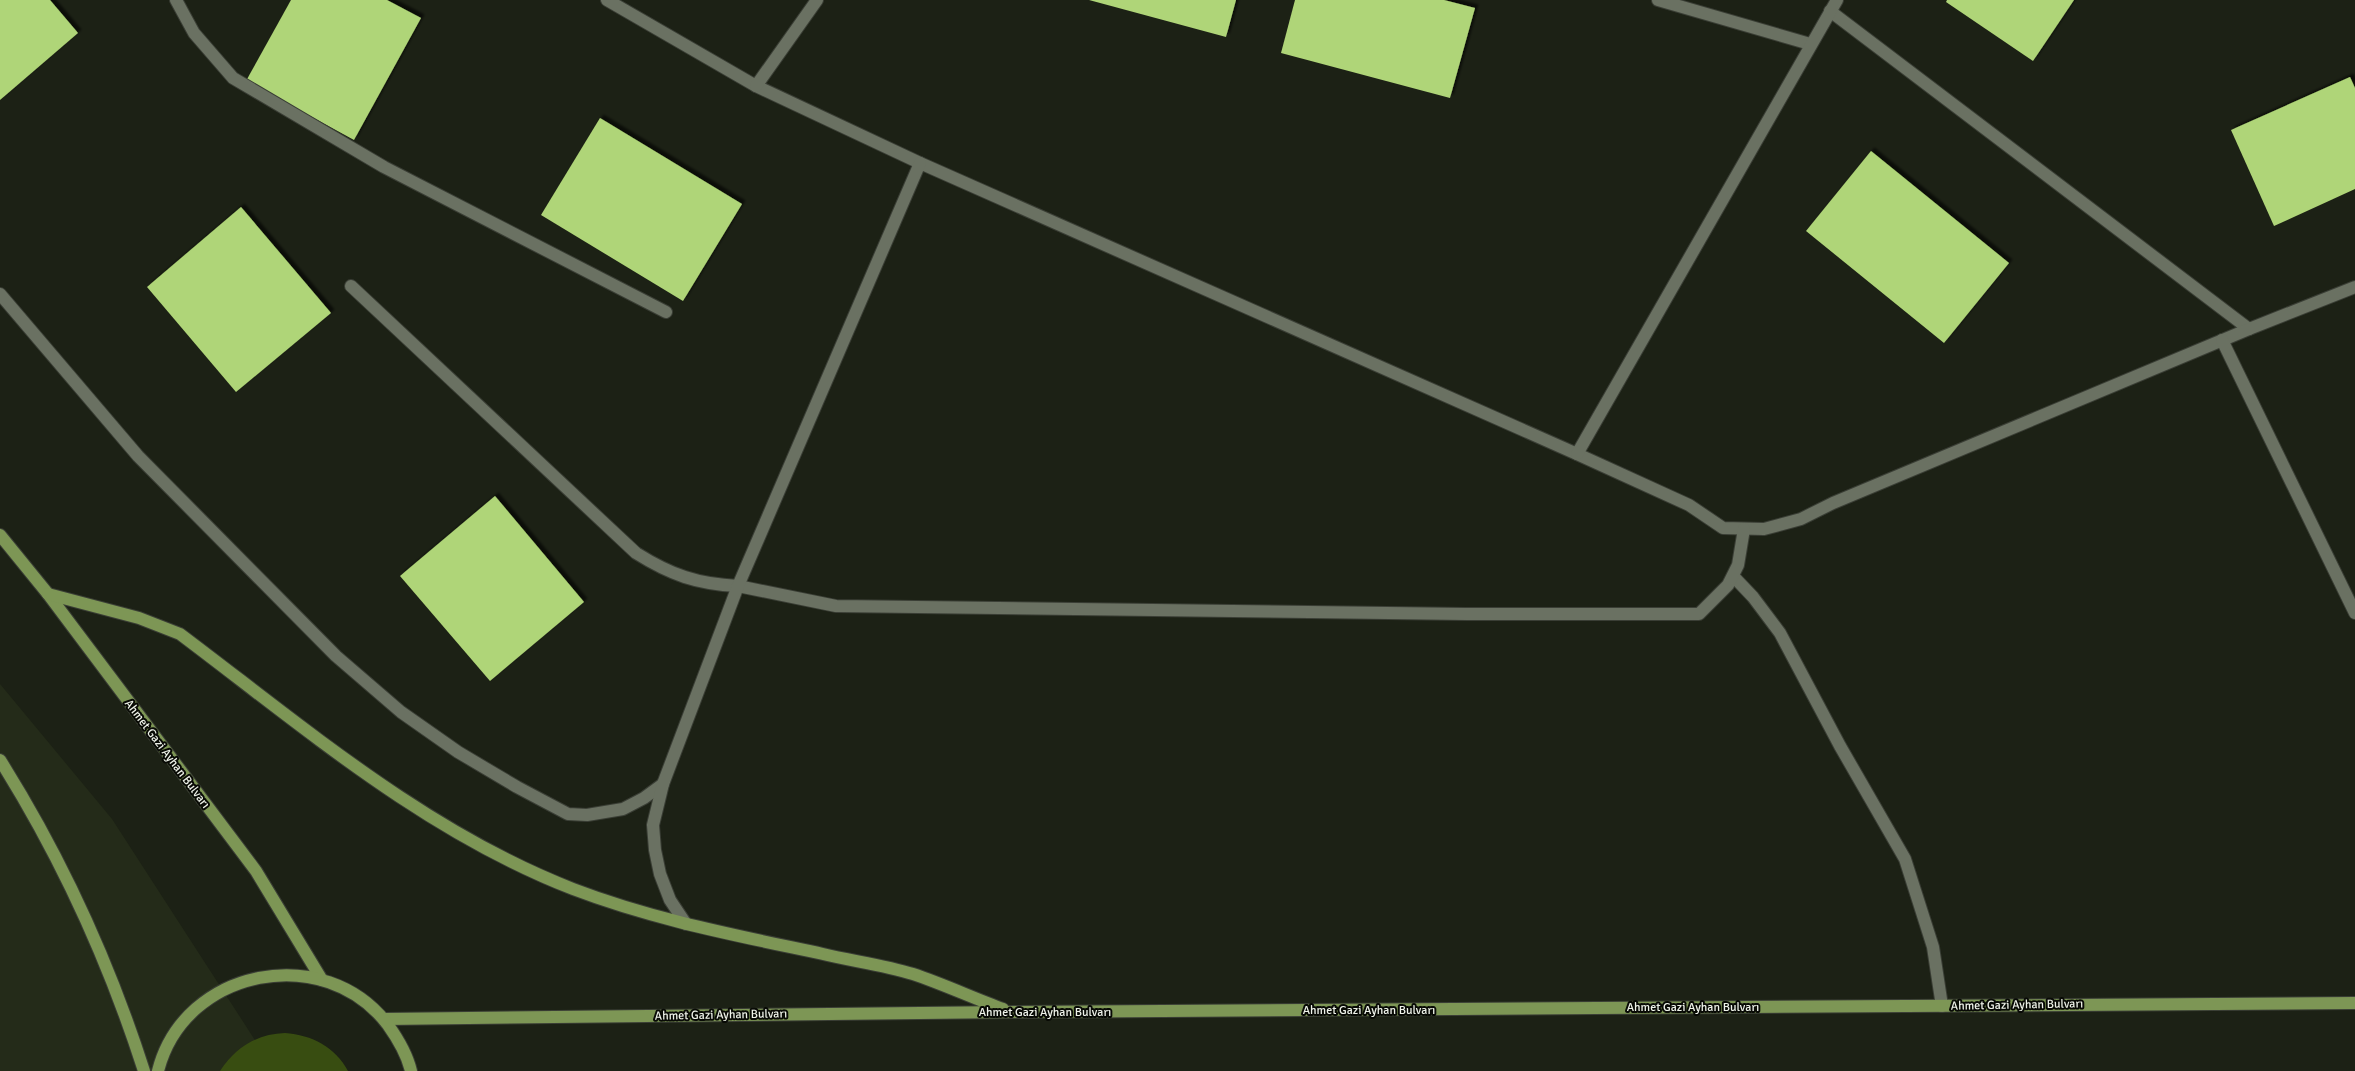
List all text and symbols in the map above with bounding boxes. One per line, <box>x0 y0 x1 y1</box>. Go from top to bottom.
street label: Ahmet Gazi Ayhan Bulvarı <box>121 697 213 811</box>
street label: Ahmet Gazi Ayhan Bulvarı <box>1951 996 2083 1014</box>
street label: Ahmet Gazi Ayhan Bulvarı <box>1627 1000 1759 1015</box>
street label: Ahmet Gazi Ayhan Bulvarı <box>1303 1003 1435 1018</box>
street label: Ahmet Gazi Ayhan Bulvarı <box>979 1005 1111 1020</box>
street label: Ahmet Gazi Ayhan Bulvarı <box>655 1006 787 1024</box>

